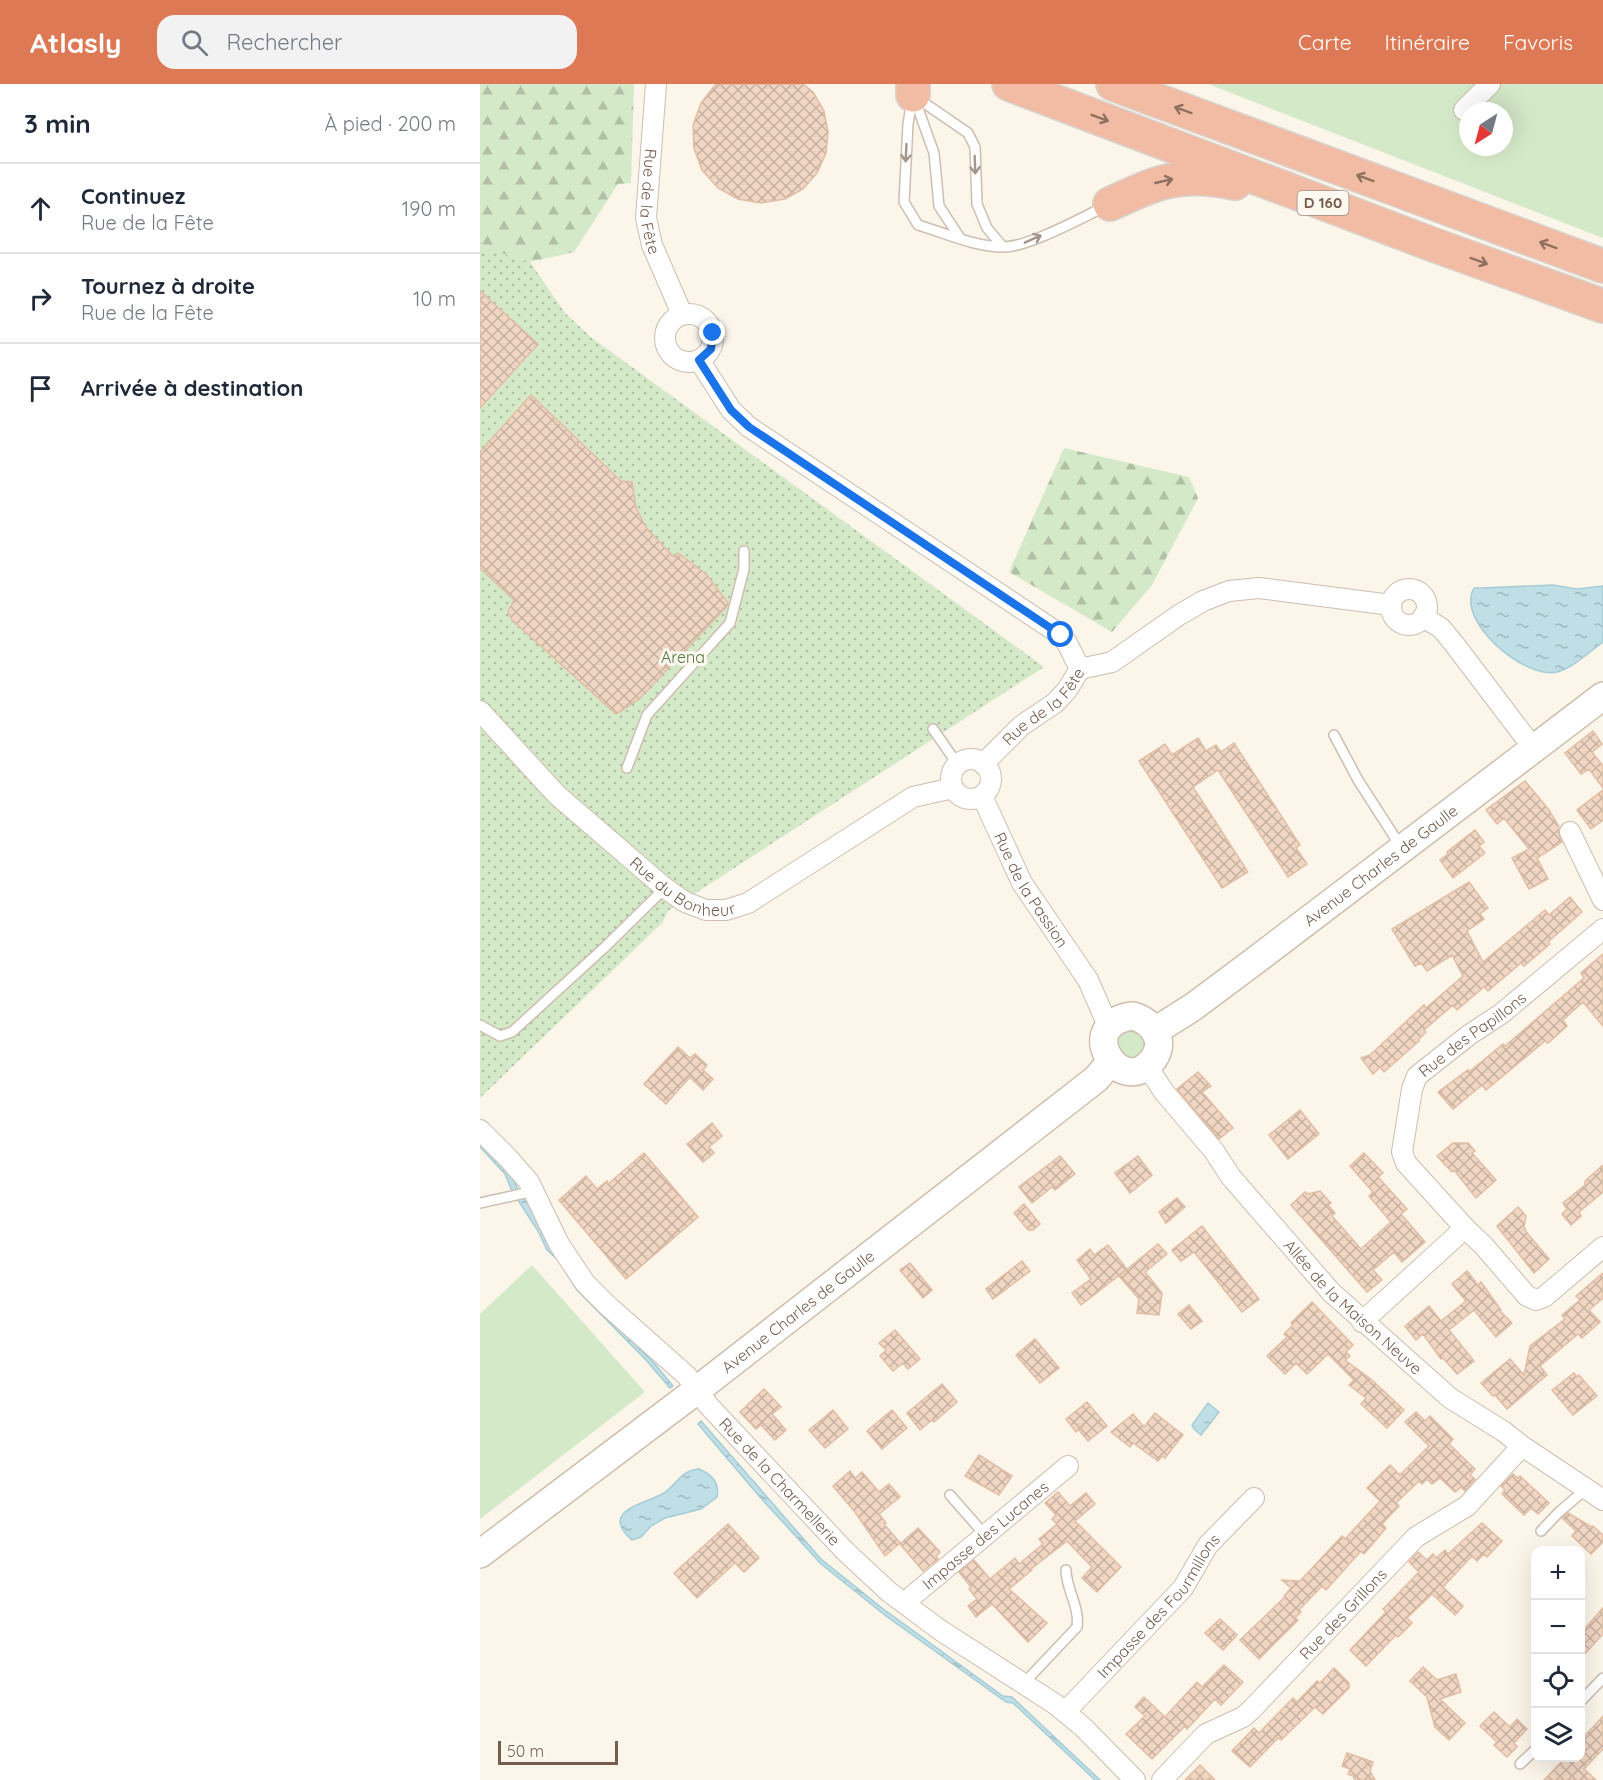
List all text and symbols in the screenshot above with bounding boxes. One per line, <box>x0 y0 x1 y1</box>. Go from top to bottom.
search box <box>157 15 577 69</box>
text: Atlasly <box>30 25 121 60</box>
icon: search <box>178 26 211 59</box>
text: Rechercher <box>226 28 343 56</box>
text: Carte <box>1298 29 1352 55</box>
text: Itinéraire <box>1385 29 1470 55</box>
text: Favoris <box>1503 29 1573 55</box>
north arrow <box>1459 102 1513 156</box>
one-way arrow <box>1174 103 1192 114</box>
text: 3 min <box>24 107 91 140</box>
text: À pied · 200 m <box>324 111 456 136</box>
one-way arrow <box>1090 113 1109 124</box>
one-way arrow <box>901 143 912 163</box>
street label: Rue de la Fête <box>636 148 665 257</box>
one-way arrow <box>970 154 981 174</box>
one-way arrow <box>1357 171 1375 182</box>
one-way arrow <box>1154 175 1173 187</box>
text: Continuez <box>81 182 185 210</box>
road number: D 160 <box>1298 191 1348 215</box>
icon: ahead <box>24 192 57 225</box>
text: 190 m <box>402 196 456 221</box>
text: Rue de la Fête <box>81 210 214 235</box>
one-way arrow <box>1024 233 1042 244</box>
one-way arrow <box>1539 239 1558 250</box>
one-way arrow <box>1469 257 1487 268</box>
text: Tournez à droite <box>81 272 255 300</box>
icon: right <box>24 282 57 315</box>
text: 10 m <box>413 286 456 311</box>
text: Rue de la Fête <box>81 300 214 325</box>
route end <box>699 319 725 345</box>
icon: arrive <box>24 372 57 405</box>
text: Arrivée à destination <box>81 374 303 402</box>
route start <box>1047 621 1073 647</box>
park label: Arena <box>661 647 705 667</box>
street label: Rue de la Fête <box>998 664 1088 749</box>
street label: Avenue Charles de Gaulle <box>1299 800 1462 930</box>
street label: Rue de la Passion <box>990 829 1073 951</box>
street label: Rue du Bonheur <box>626 852 738 920</box>
street label: Rue des Papillons <box>1414 987 1530 1081</box>
street label: Allée de la Maison Neuve <box>1280 1235 1426 1379</box>
street label: Avenue Charles de Gaulle <box>718 1246 878 1377</box>
street label: Rue de la Charmellerie <box>715 1413 845 1550</box>
street label: Impasse des Lucanes <box>918 1477 1053 1594</box>
street label: Impasse des Fourmillons <box>1093 1529 1224 1682</box>
map controls <box>1531 1546 1585 1762</box>
button: + <box>1531 1546 1585 1600</box>
street label: Rue des Grillons <box>1295 1564 1391 1663</box>
button: − <box>1531 1600 1585 1654</box>
button: locate <box>1531 1654 1585 1708</box>
button: layers <box>1531 1708 1585 1762</box>
scale bar <box>498 1738 618 1766</box>
text: 50 m <box>507 1741 544 1761</box>

